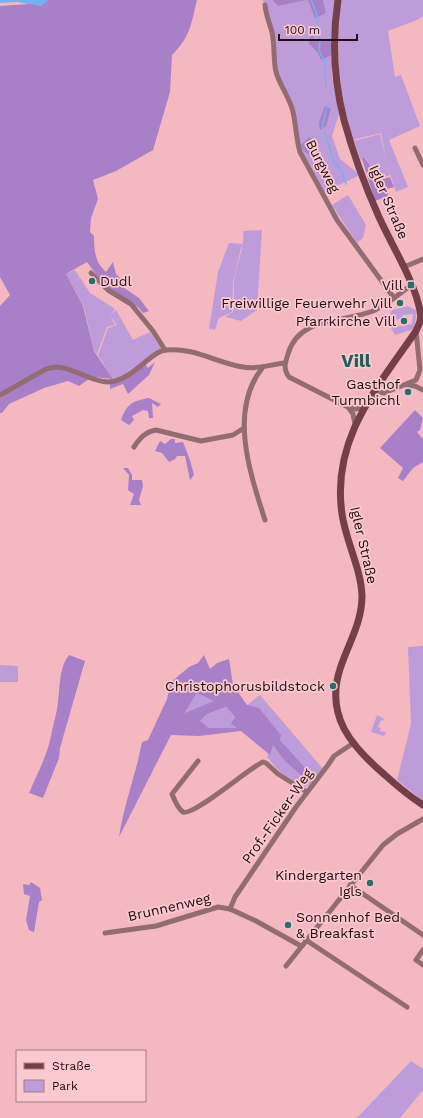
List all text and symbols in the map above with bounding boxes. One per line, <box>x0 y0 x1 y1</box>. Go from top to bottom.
scale bar <box>279 16 357 42</box>
text: 100 m <box>285 23 320 37</box>
street label: Burgweg <box>303 137 343 196</box>
street label: Igler Straße <box>366 163 412 241</box>
place label: Dudl <box>100 273 133 289</box>
marker: Dudl <box>87 276 97 286</box>
place label: Vill <box>382 277 404 293</box>
marker: Vill <box>406 280 416 290</box>
place label: Freiwillige Feuerwehr Vill <box>221 295 393 311</box>
marker: Freiwillige Feuerwehr Vill <box>395 298 405 308</box>
place label: Pfarrkirche Vill <box>296 313 397 329</box>
marker: Pfarrkirche Vill <box>399 316 409 326</box>
district label: Vill <box>341 350 371 371</box>
place label: Gasthof Turmbichl <box>331 376 401 408</box>
marker: Gasthof Turmbichl <box>403 387 413 397</box>
street label: Igler Straße <box>347 505 381 585</box>
place label: Christophorusbildstock <box>165 678 325 694</box>
marker: Christophorusbildstock <box>328 681 338 691</box>
street label: Prof.-Ficker-Weg <box>238 765 316 867</box>
place label: Kindergarten Igls <box>275 867 362 899</box>
marker: Kindergarten Igls <box>365 878 375 888</box>
street label: Brunnenweg <box>126 890 212 924</box>
place label: Sonnenhof Bed & Breakfast <box>296 909 400 941</box>
marker: Sonnenhof Bed & Breakfast <box>283 920 293 930</box>
legend <box>16 1050 146 1102</box>
text: Straße <box>52 1059 91 1073</box>
text: Park <box>52 1079 78 1093</box>

